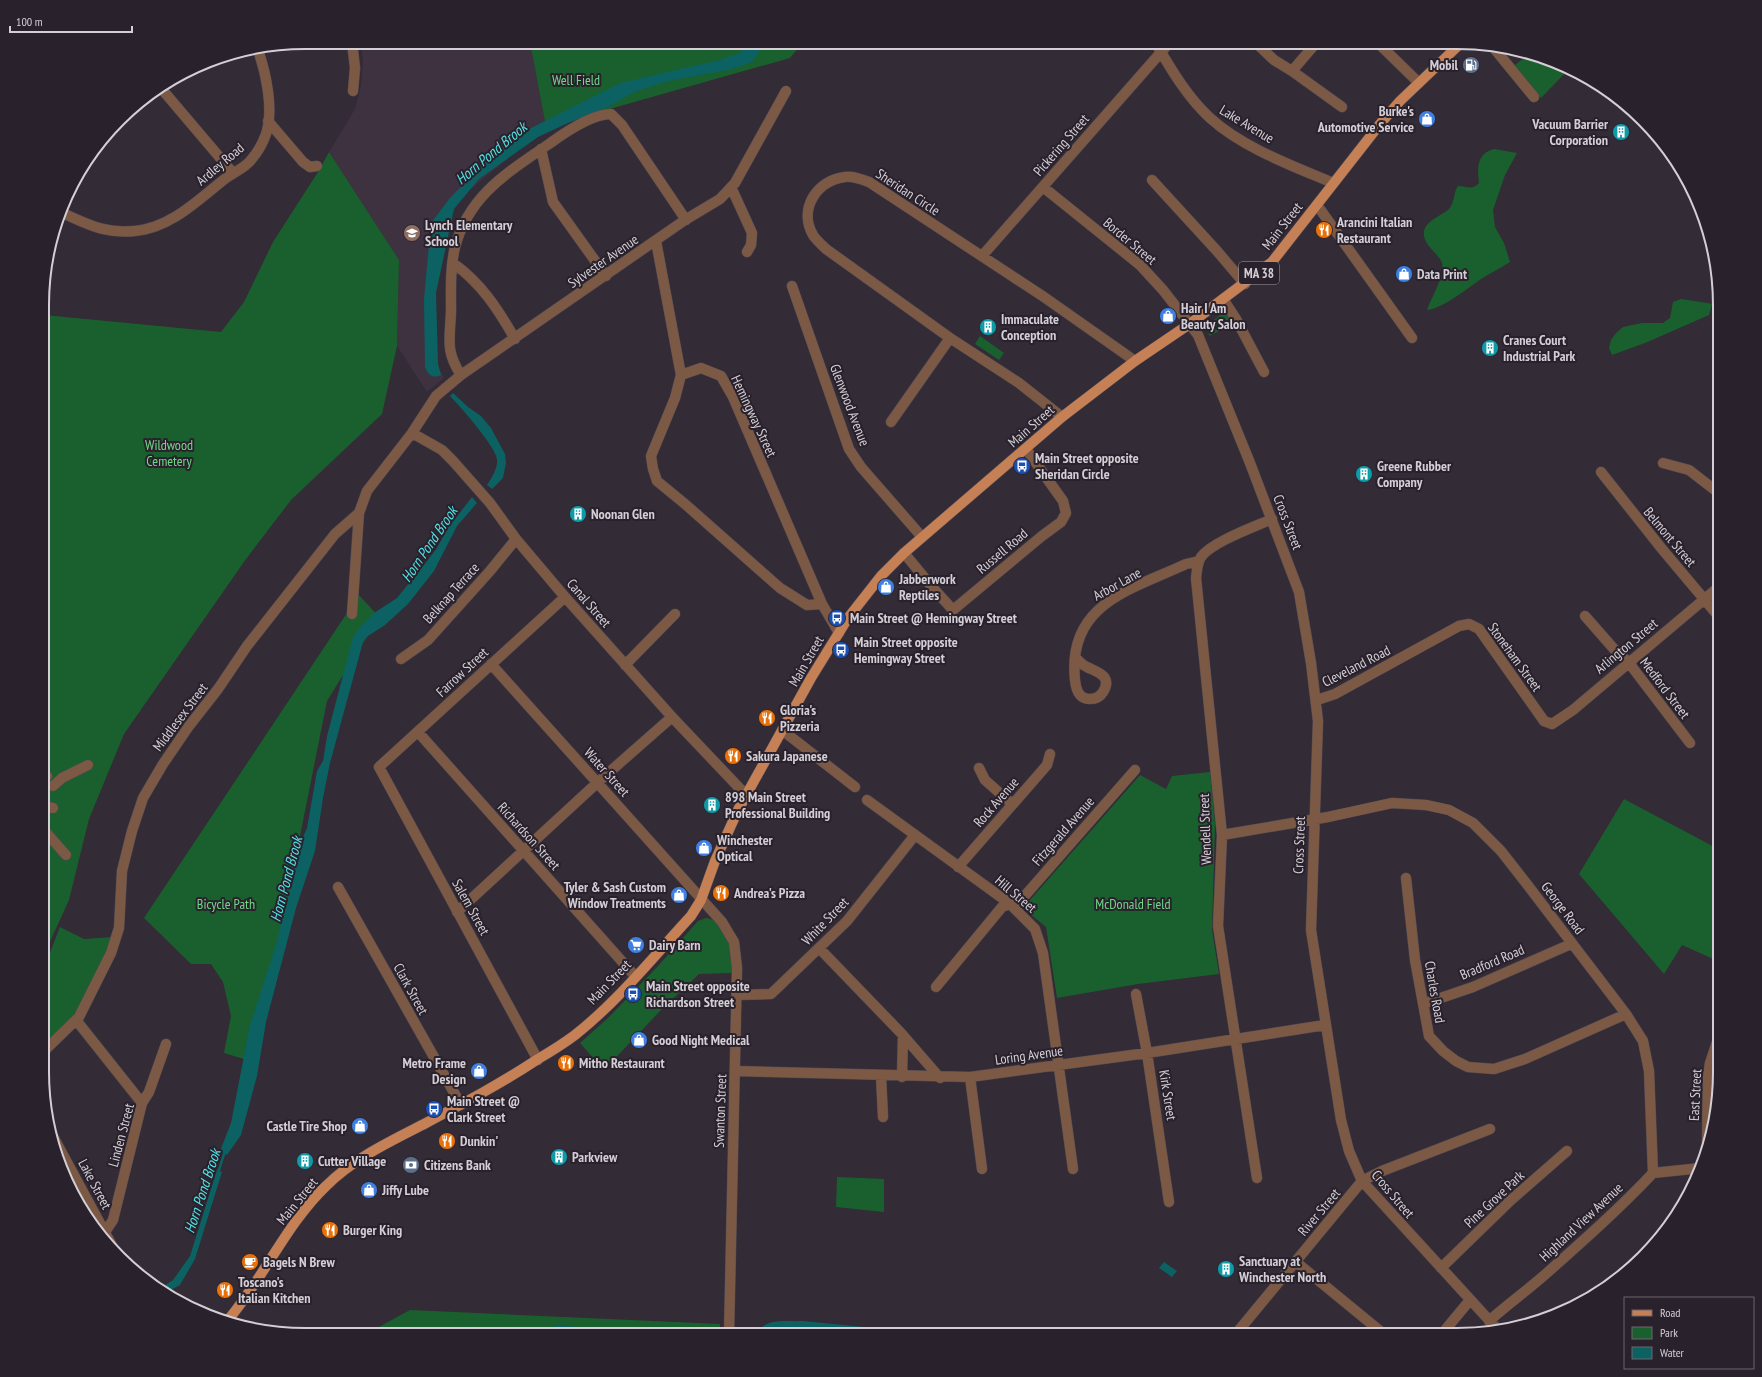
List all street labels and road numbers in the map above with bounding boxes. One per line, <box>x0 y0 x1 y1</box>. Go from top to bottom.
street label: Lake Avenue <box>1217 101 1278 147</box>
street label: Pickering Street <box>1029 110 1093 180</box>
street label: Ardley Road <box>192 139 248 189</box>
street label: Sheridan Circle <box>873 165 944 220</box>
street label: Main Street <box>1258 198 1306 253</box>
street label: Border Street <box>1100 214 1160 269</box>
street label: Sylvester Avenue <box>564 230 642 292</box>
road number: MA 38 <box>1239 262 1279 284</box>
street label: Glenwood Avenue <box>826 361 874 449</box>
street label: Hemingway Street <box>727 372 781 460</box>
street label: Main Street <box>1004 401 1058 451</box>
street label: Cross Street <box>1269 492 1307 552</box>
street label: Belmont Street <box>1640 503 1700 571</box>
street label: Russell Road <box>973 524 1031 578</box>
street label: Belknap Terrace <box>419 559 483 627</box>
street label: Arbor Lane <box>1090 563 1145 605</box>
street label: Canal Street <box>563 575 615 631</box>
street label: Arlington Street <box>1591 614 1661 678</box>
street label: Stoneham Street <box>1484 619 1546 695</box>
street label: Main Street <box>784 632 828 690</box>
street label: Cleveland Road <box>1319 641 1393 691</box>
street label: Farrow Street <box>432 643 492 701</box>
street label: Medford Street <box>1636 654 1694 722</box>
street label: Middlesex Street <box>149 679 212 755</box>
street label: Water Street <box>580 744 634 800</box>
street label: Rock Avenue <box>969 773 1023 831</box>
street label: Fitzgerald Avenue <box>1028 792 1098 869</box>
street label: Wendell Street <box>1195 793 1215 865</box>
street label: Richardson Street <box>494 798 564 874</box>
street label: Cross Street <box>1289 816 1309 874</box>
street label: Hill Street <box>991 871 1041 917</box>
street label: Salem Street <box>448 876 494 938</box>
street label: George Road <box>1537 878 1589 938</box>
street label: White Street <box>798 893 852 949</box>
street label: Bradford Road <box>1457 940 1527 984</box>
street label: Main Street <box>583 956 635 1008</box>
street label: Clark Street <box>390 960 433 1018</box>
street label: Charles Road <box>1421 960 1449 1024</box>
street label: Loring Avenue <box>994 1041 1064 1069</box>
street label: Kirk Street <box>1155 1068 1181 1122</box>
street label: East Street <box>1685 1068 1705 1122</box>
street label: Swanton Street <box>710 1074 730 1148</box>
street label: Linden Street <box>104 1101 138 1169</box>
street label: Lake Street <box>74 1156 116 1212</box>
street label: Cross Street <box>1368 1166 1418 1222</box>
street label: Pine Grove Park <box>1460 1166 1528 1231</box>
street label: Main Street <box>272 1174 322 1228</box>
street label: Highland View Avenue <box>1536 1179 1627 1265</box>
street label: River Street <box>1294 1184 1344 1240</box>

